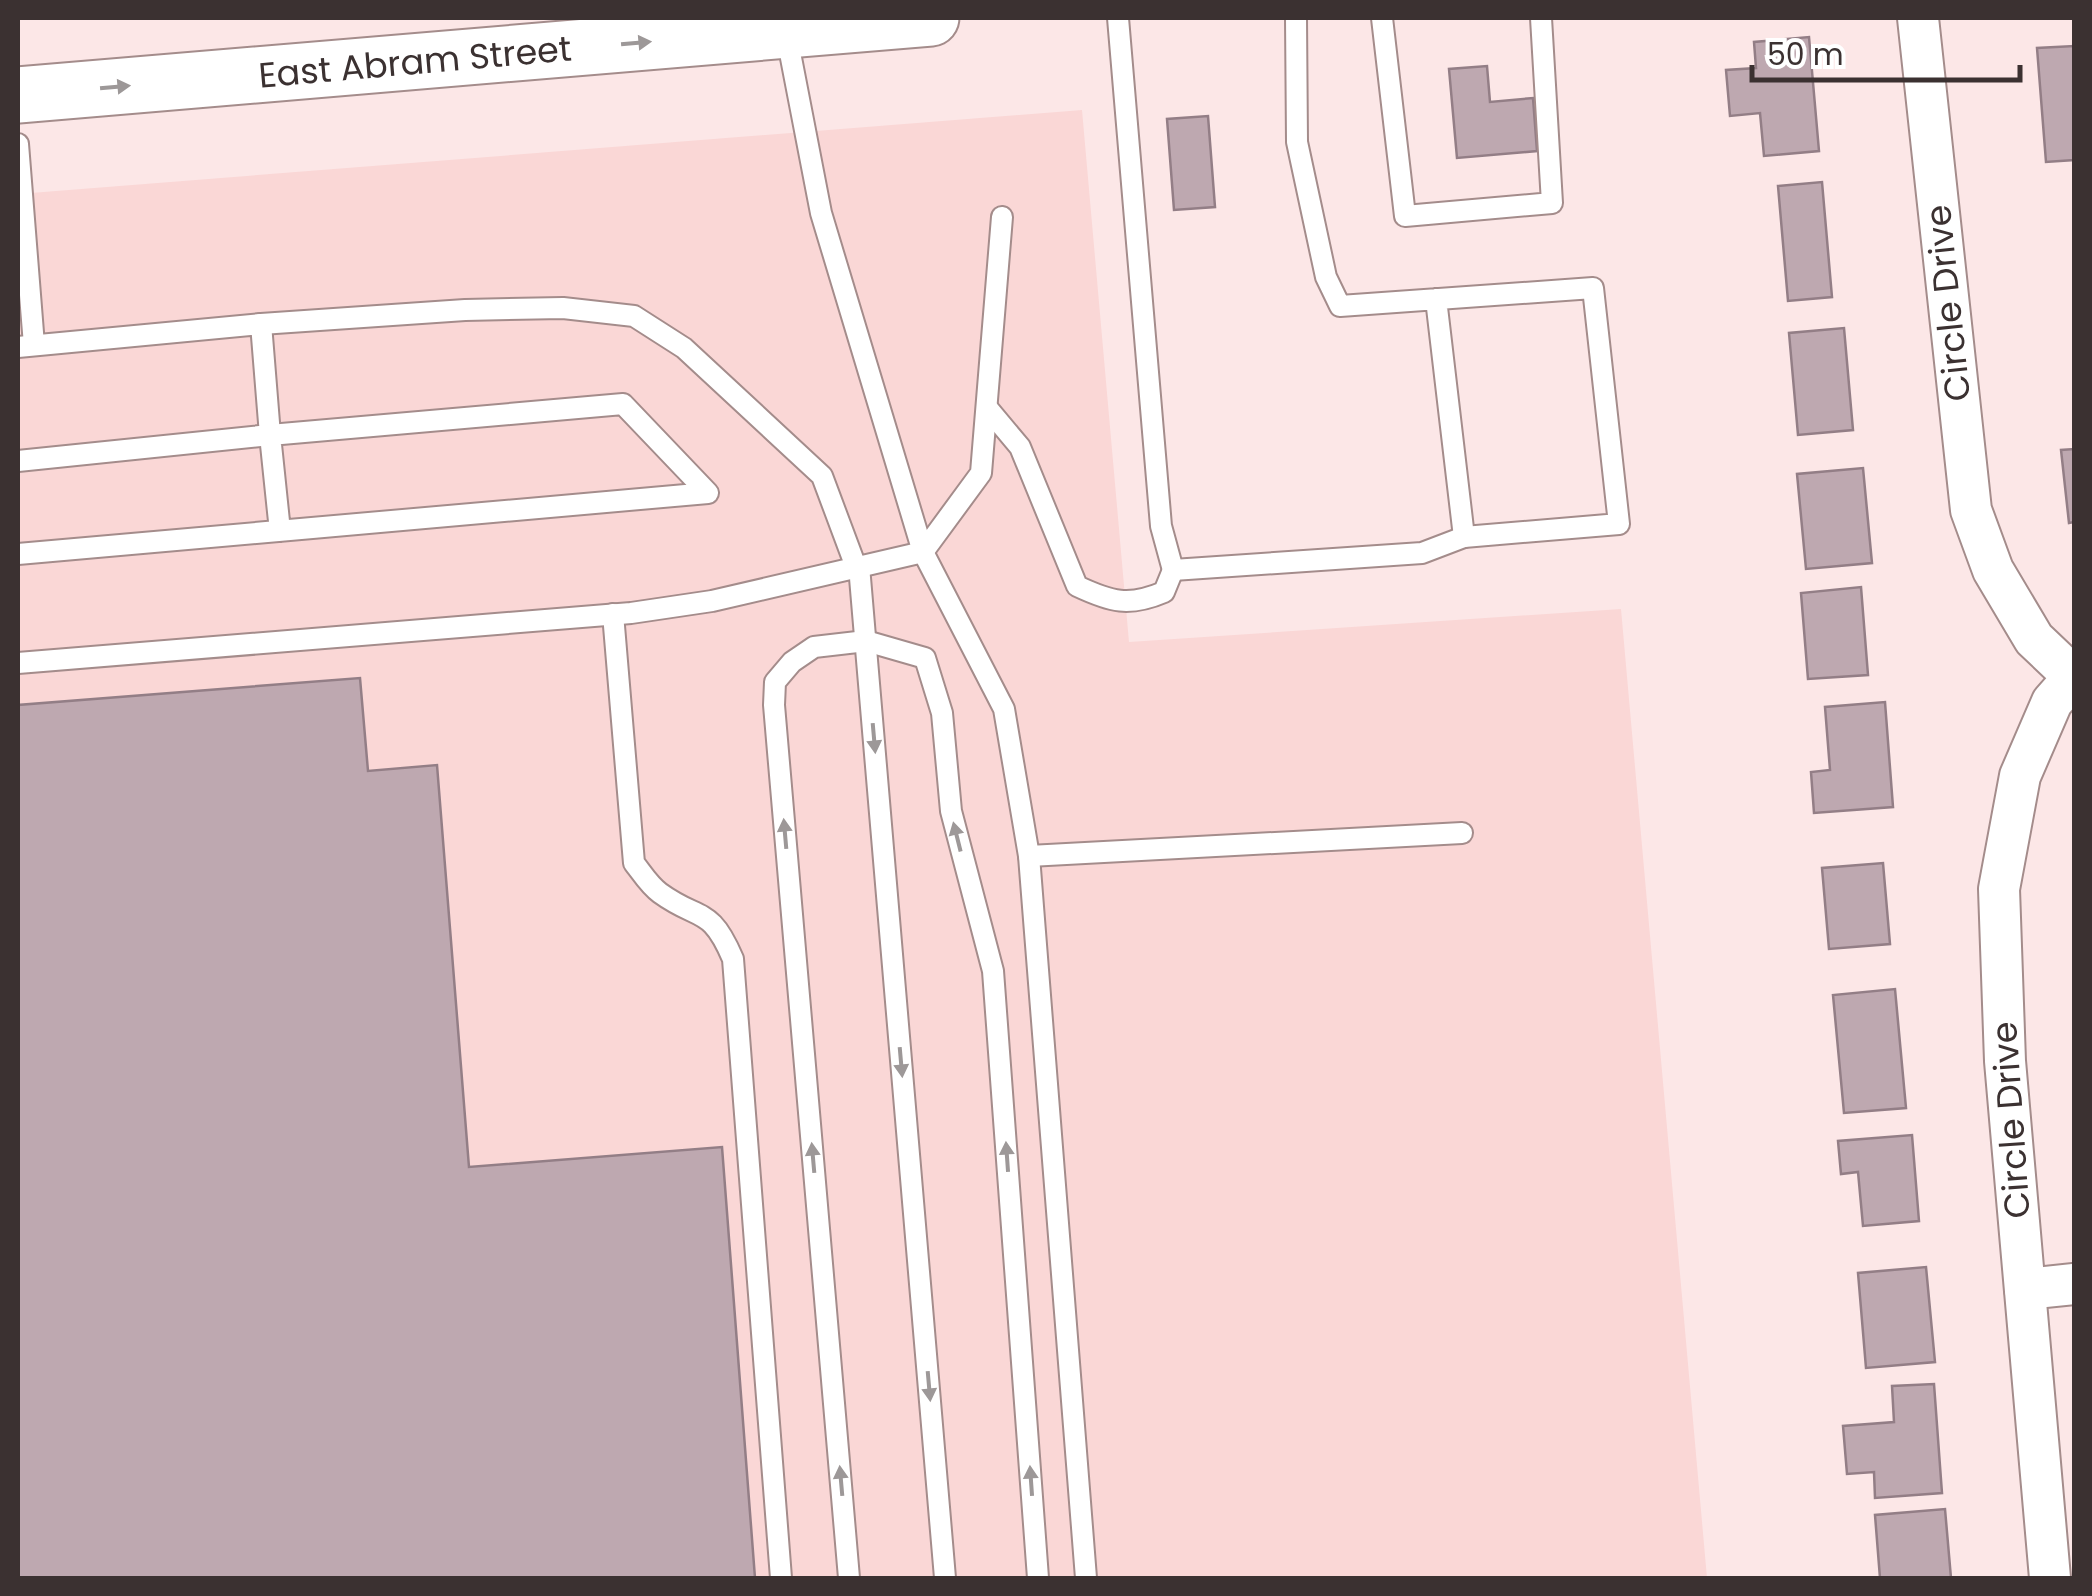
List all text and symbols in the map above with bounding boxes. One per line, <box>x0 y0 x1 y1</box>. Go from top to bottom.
scale bar <box>1752 20 2020 82</box>
street label: East Abram Street <box>257 23 573 100</box>
text: 50 m <box>1767 33 1844 76</box>
one-way arrow <box>620 35 652 51</box>
one-way arrow <box>99 79 131 95</box>
street label: Circle Drive <box>1913 202 1982 404</box>
one-way arrow <box>866 723 882 755</box>
one-way arrow <box>776 817 792 849</box>
one-way arrow <box>949 821 965 852</box>
street label: Circle Drive <box>1979 1020 2042 1220</box>
one-way arrow <box>894 1047 910 1078</box>
one-way arrow <box>804 1141 820 1173</box>
one-way arrow <box>999 1141 1015 1173</box>
one-way arrow <box>922 1370 938 1402</box>
one-way arrow <box>832 1465 848 1497</box>
one-way arrow <box>1023 1465 1039 1497</box>

